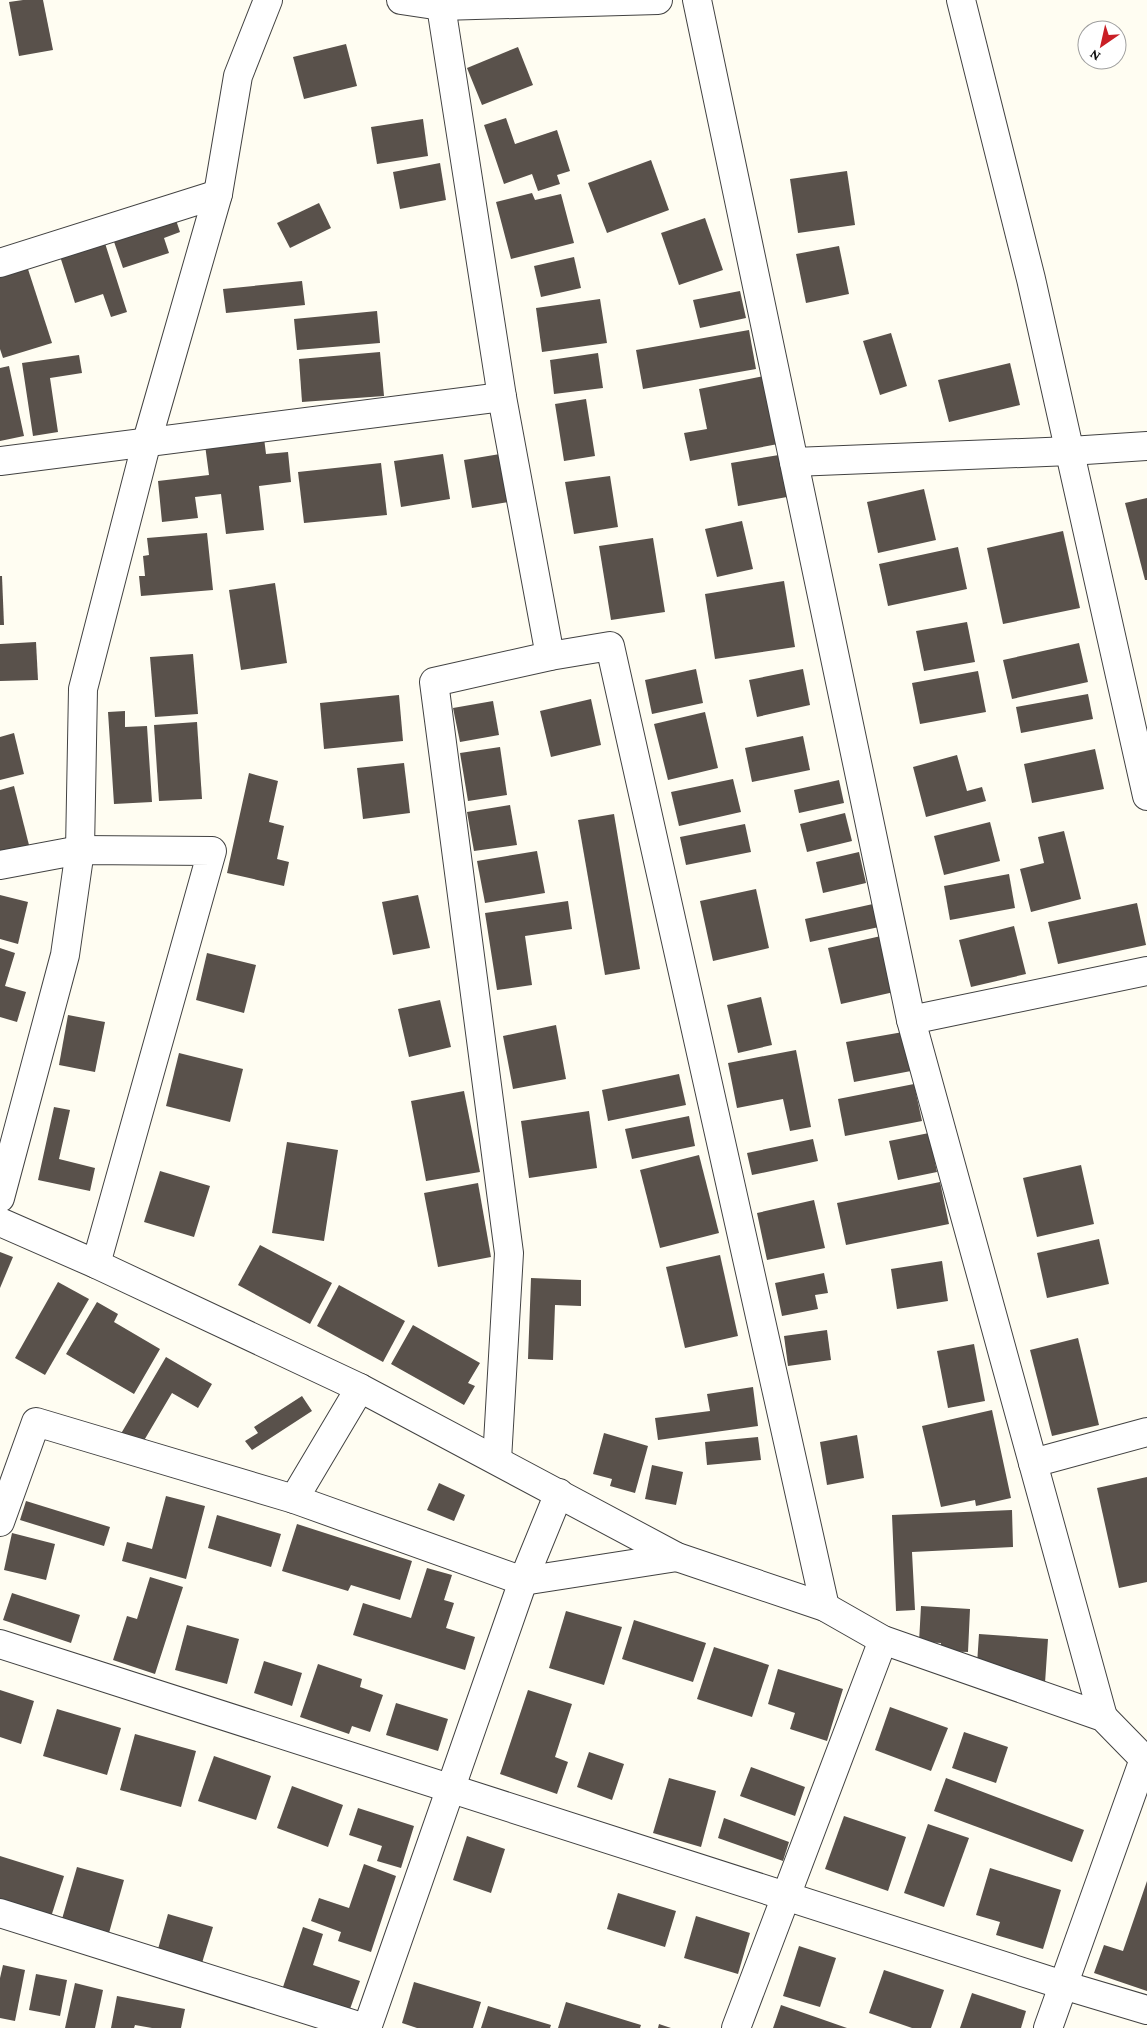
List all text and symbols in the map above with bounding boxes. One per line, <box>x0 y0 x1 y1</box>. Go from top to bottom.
north arrow <box>1077 20 1127 70</box>
text: N <box>1086 46 1103 65</box>

